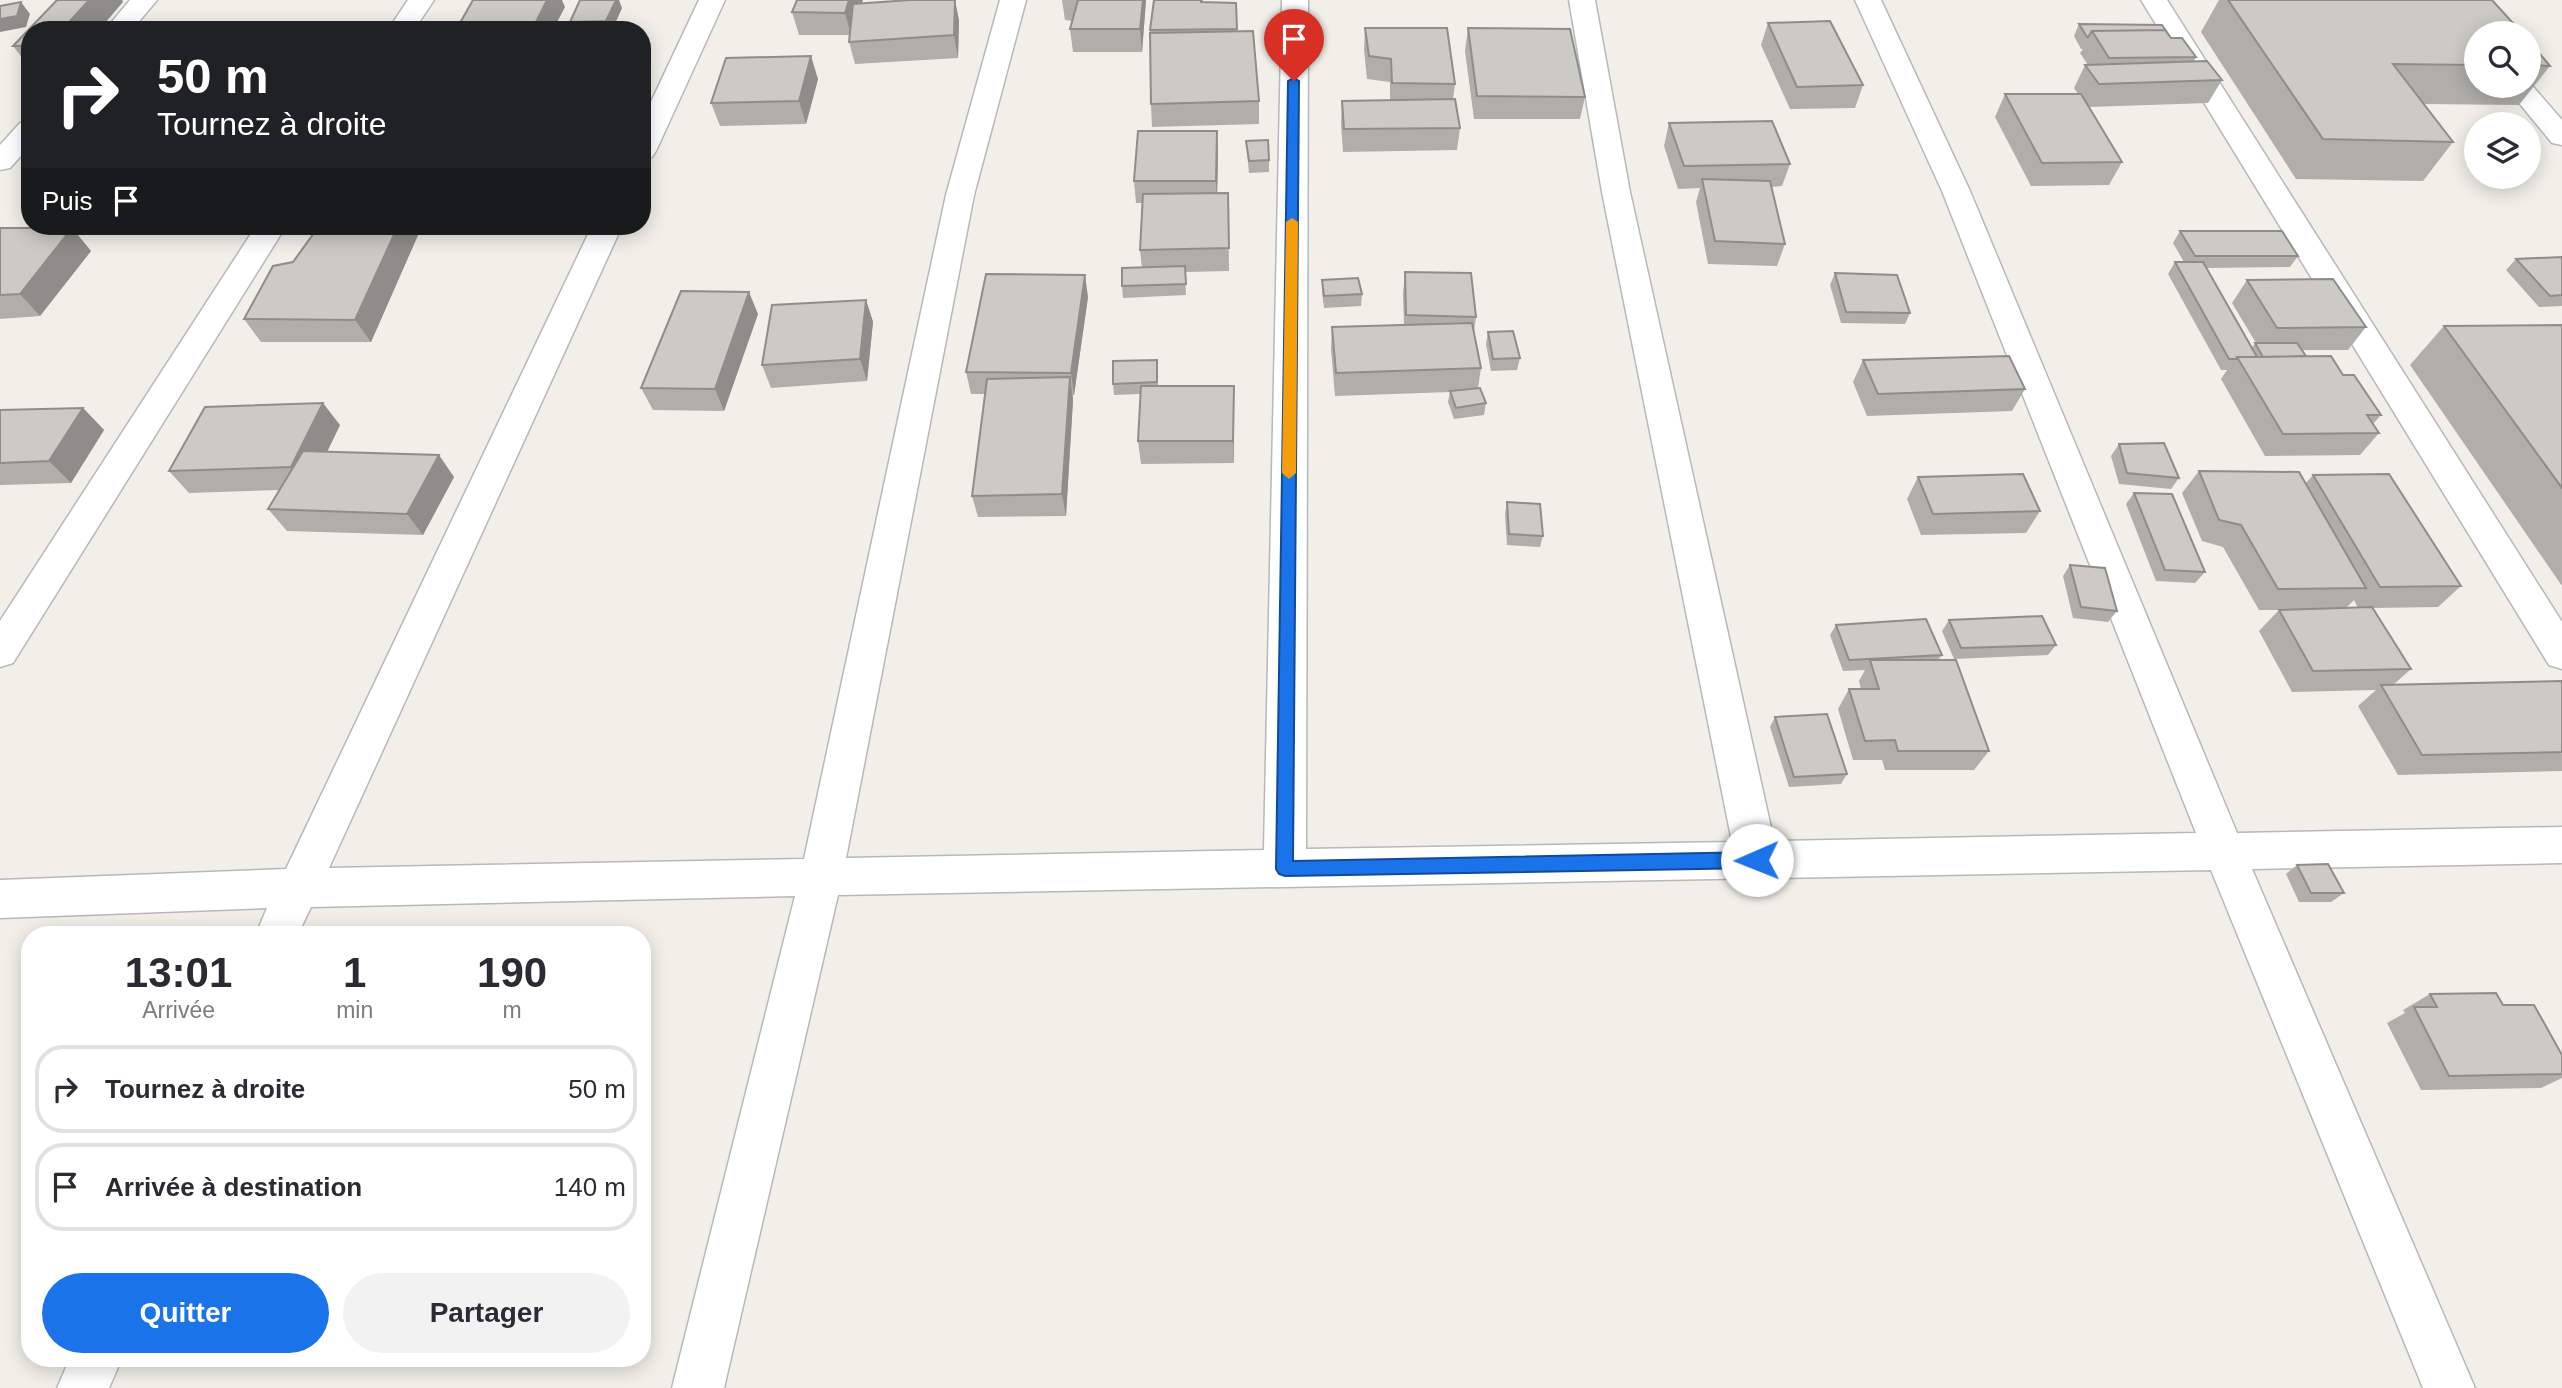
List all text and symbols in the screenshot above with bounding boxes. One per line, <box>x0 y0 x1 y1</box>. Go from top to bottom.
pin <box>1264 9 1324 81</box>
icon: arrive <box>1275 20 1313 58</box>
map controls <box>2464 21 2541 189</box>
button: search <box>2464 21 2541 98</box>
icon: right <box>42 49 133 140</box>
text: 50 m <box>157 49 269 103</box>
text: Tournez à droite <box>157 106 386 142</box>
button: layers <box>2464 112 2541 189</box>
icon: arrive <box>107 182 145 220</box>
text: Puis <box>42 186 93 216</box>
position arrow <box>1720 823 1794 897</box>
text: 13:01 <box>125 949 232 996</box>
text: 1 <box>343 949 366 996</box>
text: 190 <box>477 949 547 996</box>
text: Arrivée <box>142 997 215 1023</box>
text: min <box>336 997 373 1023</box>
text: m <box>503 997 522 1023</box>
icon: right <box>46 1070 84 1108</box>
text: Tournez à droite <box>105 1074 305 1104</box>
text: 50 m <box>568 1074 626 1104</box>
icon: arrive <box>46 1168 84 1206</box>
text: Arrivée à destination <box>105 1172 362 1202</box>
text: 140 m <box>554 1172 626 1202</box>
button: Quitter <box>42 1273 329 1353</box>
button: Partager <box>343 1273 630 1353</box>

